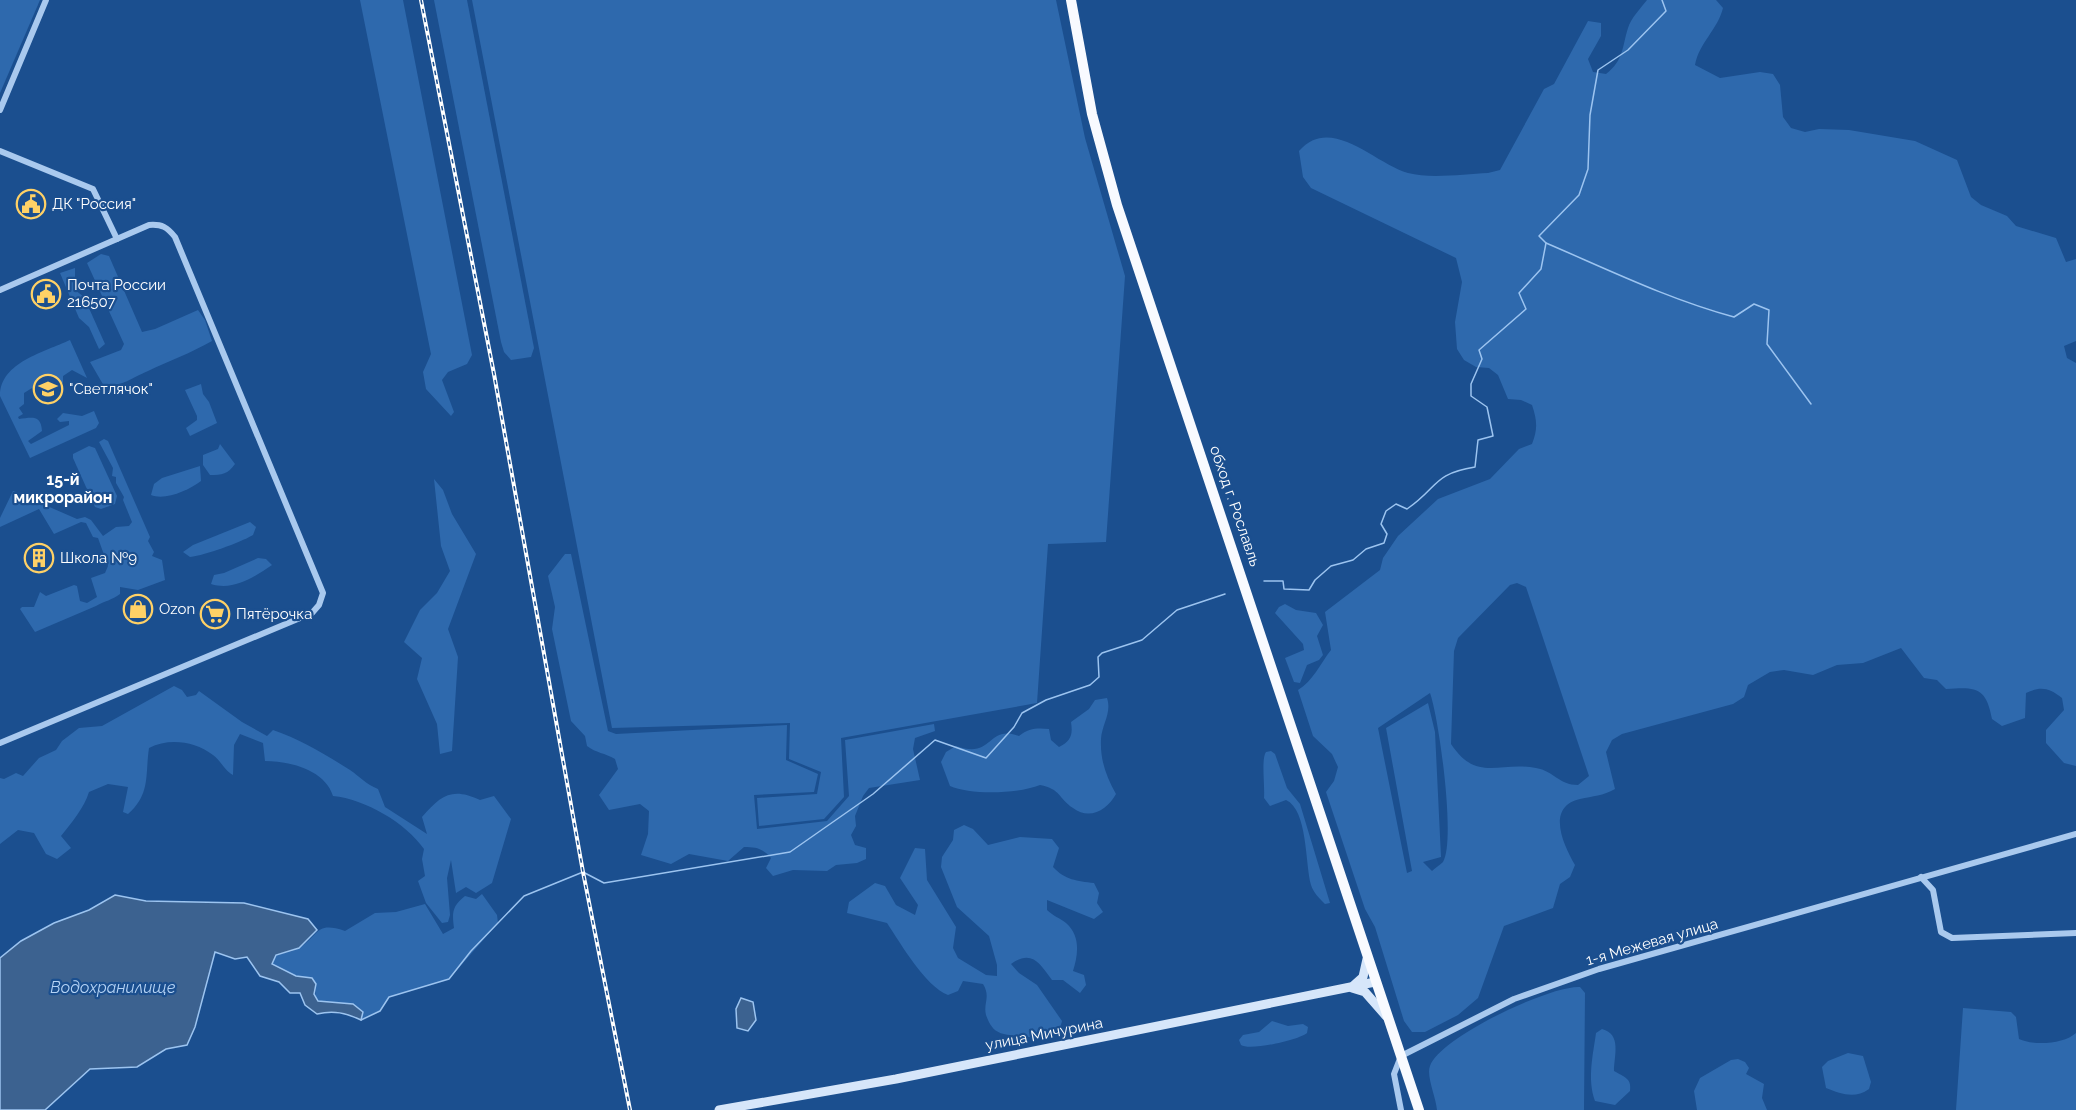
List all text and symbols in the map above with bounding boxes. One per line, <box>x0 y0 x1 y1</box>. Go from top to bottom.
public building icon: ДК "Россия" <box>15 188 47 220</box>
place label: ДК "Россия" <box>52 195 136 213</box>
place label: Почта России 216507 <box>67 276 166 311</box>
public building icon: Почта России 216507 <box>30 278 62 310</box>
school or university icon: "Светлячок" <box>32 373 64 405</box>
place label: "Светлячок" <box>69 380 153 398</box>
street label: обход г. Рославль <box>1206 443 1264 569</box>
district label: 15-й микрорайон <box>14 470 112 507</box>
building icon: Школа №9 <box>23 542 55 574</box>
place label: Школа №9 <box>60 549 137 567</box>
shop icon: Ozon <box>122 593 154 625</box>
supermarket icon: Пятёрочка <box>199 598 231 630</box>
place label: Ozon <box>159 600 195 618</box>
place label: Пятёрочка <box>236 605 312 623</box>
street label: 1-я Межевая улица <box>1584 915 1720 969</box>
water label: Водохранилище <box>50 978 176 997</box>
street label: улица Мичурина <box>984 1014 1104 1054</box>

